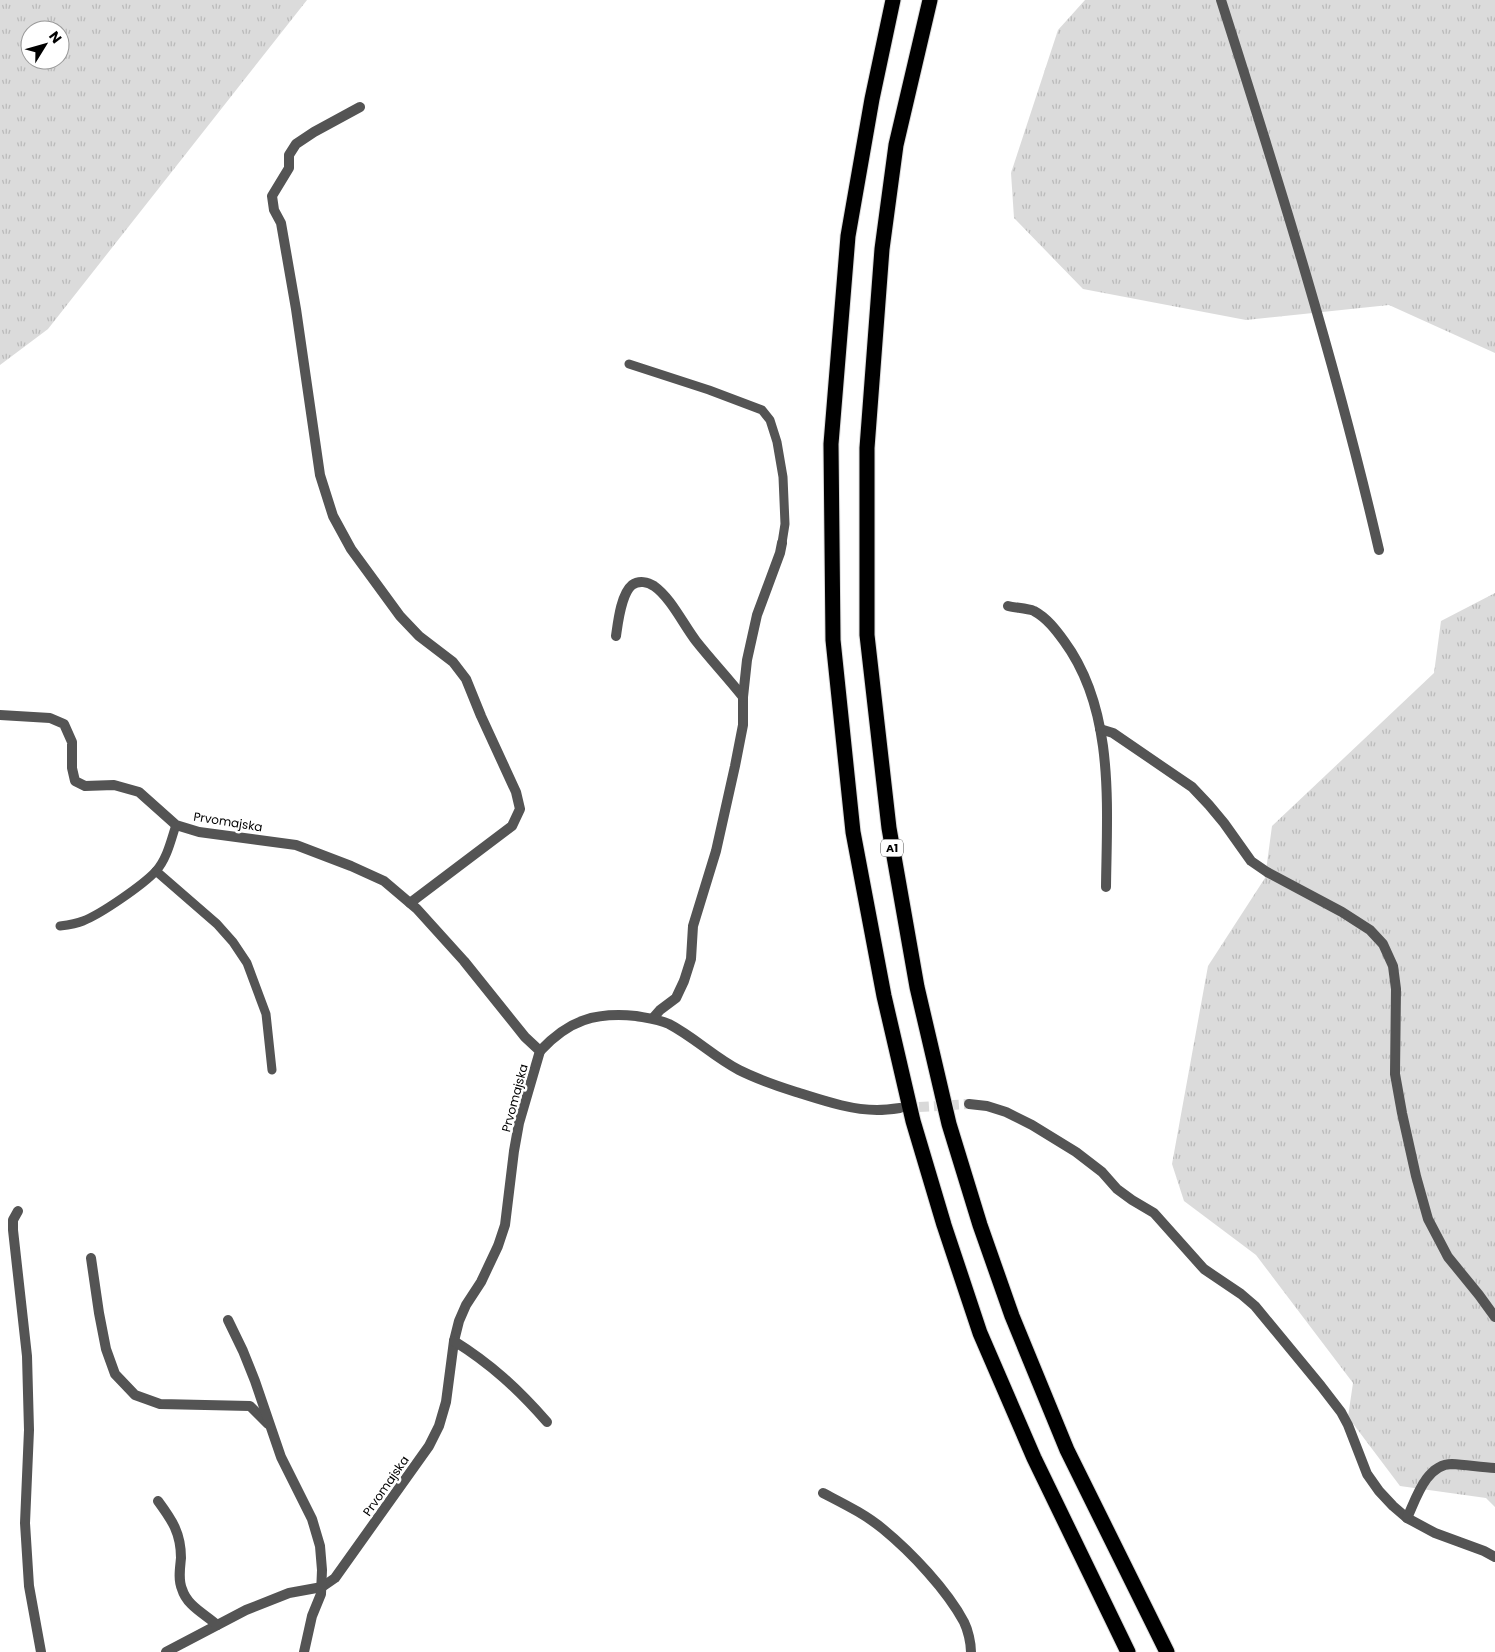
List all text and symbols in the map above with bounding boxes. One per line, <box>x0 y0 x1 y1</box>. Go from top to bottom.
north arrow <box>20 20 70 70</box>
text: N <box>44 27 67 47</box>
street label: Prvomajska <box>192 808 264 835</box>
road number: A1 <box>881 840 903 856</box>
street label: Prvomajska <box>497 1062 532 1134</box>
street label: Prvomajska <box>359 1452 413 1519</box>

